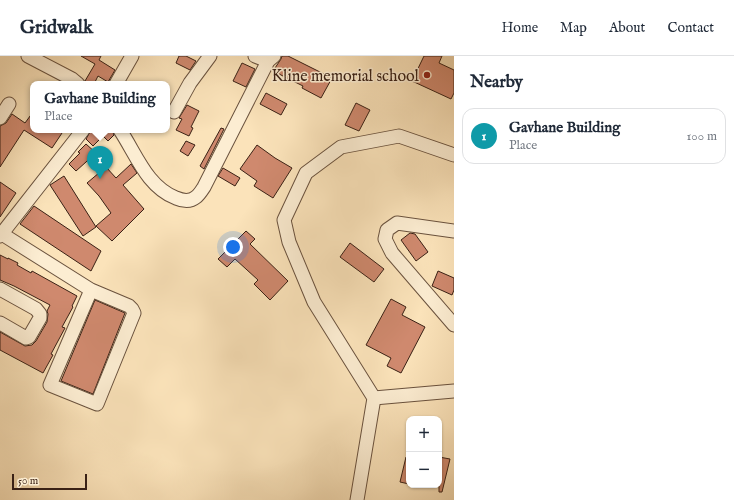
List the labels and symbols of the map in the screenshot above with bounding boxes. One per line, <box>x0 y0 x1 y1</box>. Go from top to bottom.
place label: Kline memorial school <box>271 67 420 87</box>
marker: Kline memorial school <box>422 70 432 80</box>
pin: 1 <box>87 146 113 179</box>
your location <box>223 237 243 257</box>
scale bar <box>12 472 87 491</box>

